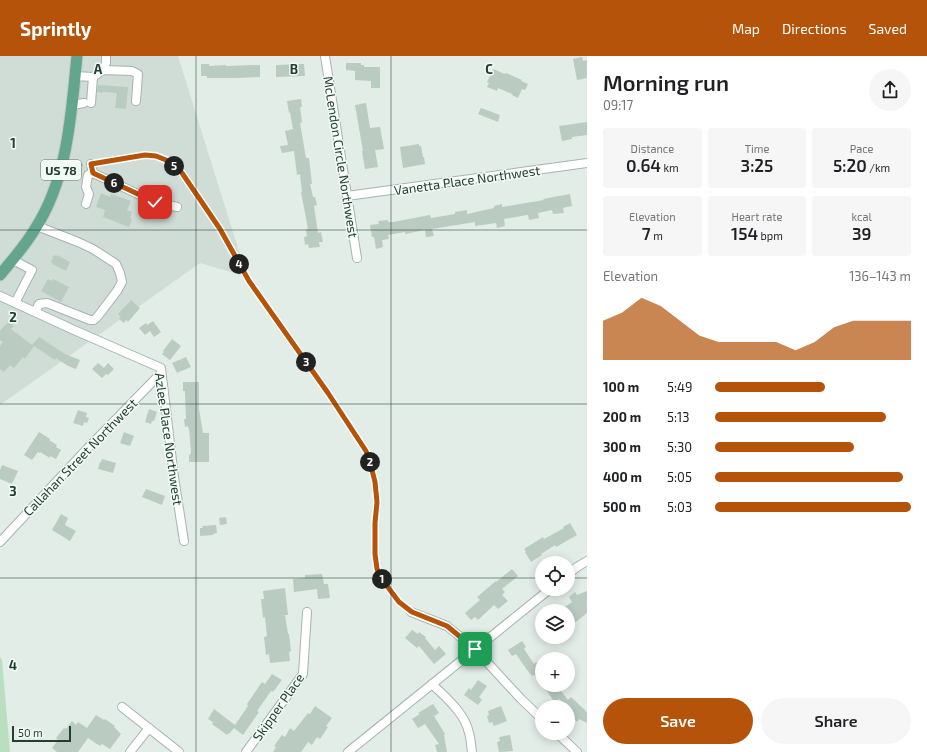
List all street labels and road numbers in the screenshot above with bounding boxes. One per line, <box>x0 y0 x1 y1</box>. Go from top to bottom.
street label: McLendon Circle Northwest <box>320 75 362 239</box>
road number: US 78 <box>41 160 81 180</box>
street label: Vanetta Place Northwest <box>393 162 541 198</box>
street label: Azlee Place Northwest <box>152 372 186 506</box>
street label: Callahan Street Northwest <box>20 395 140 519</box>
street label: Skipper Place <box>249 670 307 744</box>

